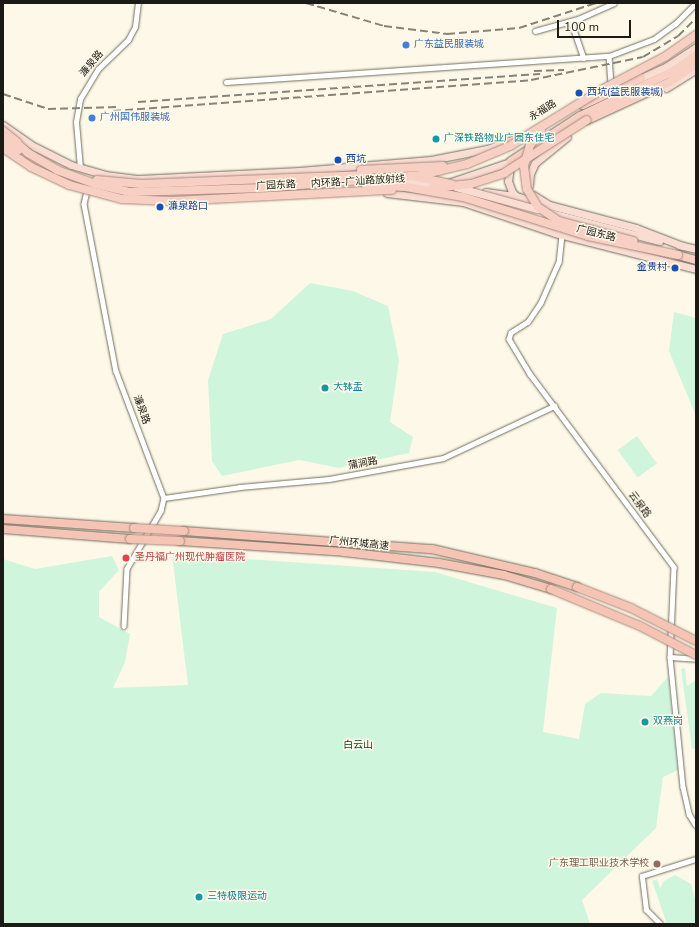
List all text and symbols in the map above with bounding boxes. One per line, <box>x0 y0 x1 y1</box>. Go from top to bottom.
scale bar <box>559 12 633 38</box>
text: 100 m <box>564 19 599 35</box>
place label: 广东益民服装城 <box>414 39 484 51</box>
marker: 广东益民服装城 <box>401 40 411 50</box>
street label: 濂泉路 <box>78 49 106 79</box>
place label: 西坑(益民服装城) <box>587 87 663 99</box>
marker: 西坑(益民服装城) <box>574 88 584 98</box>
street label: 永福路 <box>527 98 559 124</box>
place label: 广州国伟服装城 <box>100 112 170 124</box>
marker: 广州国伟服装城 <box>87 113 97 123</box>
place label: 广深铁路物业广园东住宅 <box>444 133 554 145</box>
marker: 广深铁路物业广园东住宅 <box>431 134 441 144</box>
place label: 西坑 <box>346 154 366 166</box>
marker: 西坑 <box>333 155 343 165</box>
street label: 内环路-广汕路放射线 <box>311 174 405 190</box>
street label: 广园东路 <box>256 179 296 193</box>
place label: 濂泉路口 <box>168 201 208 213</box>
marker: 濂泉路口 <box>155 202 165 212</box>
street label: 广园东路 <box>575 223 617 245</box>
place label: 金贵村 <box>637 262 667 274</box>
marker: 金贵村 <box>670 263 680 273</box>
place label: 大钵盂 <box>333 382 363 394</box>
marker: 大钵盂 <box>320 383 330 393</box>
street label: 濂泉路 <box>130 394 152 426</box>
street label: 蒲涧路 <box>347 455 379 473</box>
street label: 云泉路 <box>625 489 653 521</box>
street label: 广州环城高速 <box>329 535 389 553</box>
marker: 圣丹福广州现代肿瘤医院 <box>120 552 132 564</box>
place label: 圣丹福广州现代肿瘤医院 <box>135 552 245 564</box>
place label: 双燕岗 <box>653 716 683 728</box>
marker: 双燕岗 <box>640 717 650 727</box>
park label: 白云山 <box>343 740 373 752</box>
place label: 广东理工职业技术学校 <box>549 858 649 870</box>
marker: 广东理工职业技术学校 <box>652 859 662 869</box>
place label: 三特极限运动 <box>207 891 267 903</box>
marker: 三特极限运动 <box>194 892 204 902</box>

